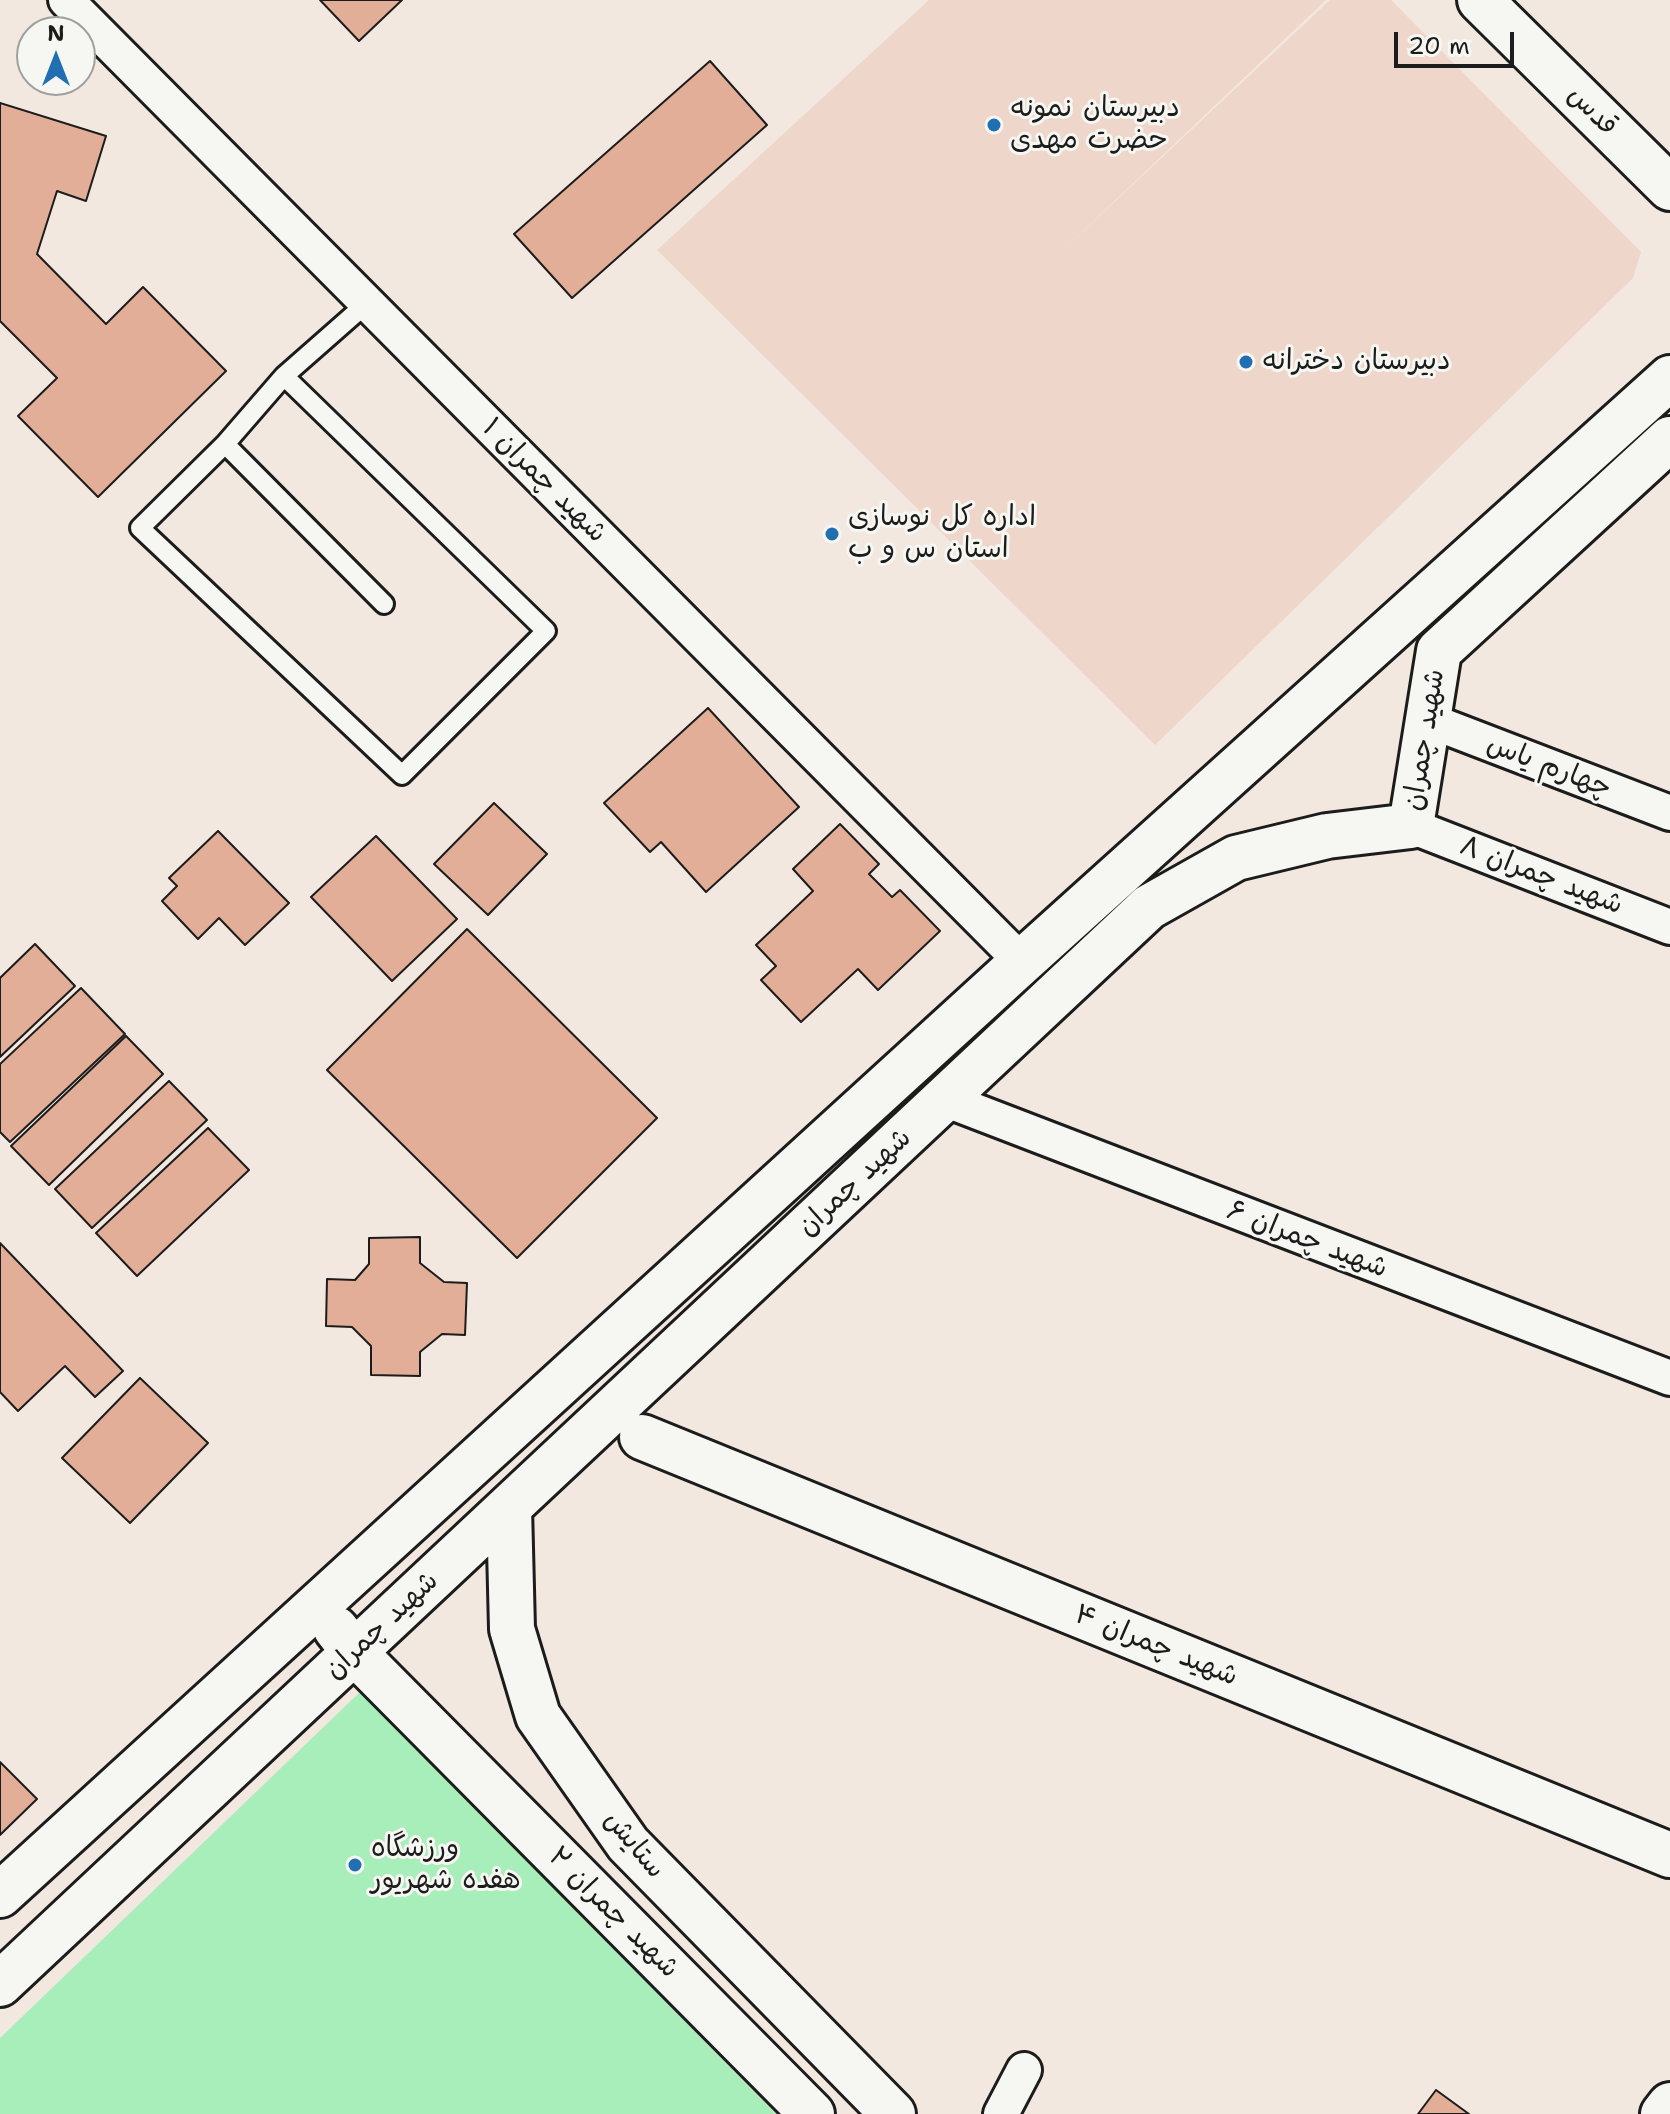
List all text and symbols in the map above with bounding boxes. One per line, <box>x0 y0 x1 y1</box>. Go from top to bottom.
north arrow <box>16 16 96 96</box>
scale bar <box>1398 16 1518 66</box>
text: N <box>47 19 65 48</box>
text: 20 m <box>1408 30 1470 62</box>
street label: قدس <box>1560 79 1624 143</box>
place label: دبیرستان نمونه حضرت مهدی <box>1010 92 1180 158</box>
marker: دبیرستان نمونه حضرت مهدی <box>985 116 1003 134</box>
place label: دبیرستان دخترانه <box>1262 345 1451 379</box>
marker: دبیرستان دخترانه <box>1237 353 1255 371</box>
street label: شهید چمران ۱ <box>475 412 613 550</box>
place label: اداره کل نوسازی استان س و ب <box>848 501 1036 567</box>
marker: اداره کل نوسازی استان س و ب <box>823 525 841 543</box>
street label: شهید چمران <box>1397 667 1453 813</box>
street label: چهارم یاس <box>1482 728 1616 806</box>
street label: شهید چمران ۸ <box>1455 829 1627 923</box>
street label: شهید چمران <box>791 1122 919 1244</box>
street label: شهید چمران ۶ <box>1222 1194 1392 1286</box>
street label: شهید چمران <box>318 1565 446 1687</box>
street label: شهید چمران ۴ <box>1069 1598 1243 1694</box>
street label: ستایش <box>596 1804 672 1886</box>
place label: ورزشگاه هفده شهریور <box>371 1832 521 1898</box>
street label: شهید چمران ۲ <box>540 1840 686 1986</box>
marker: ورزشگاه هفده شهریور <box>346 1856 364 1874</box>

